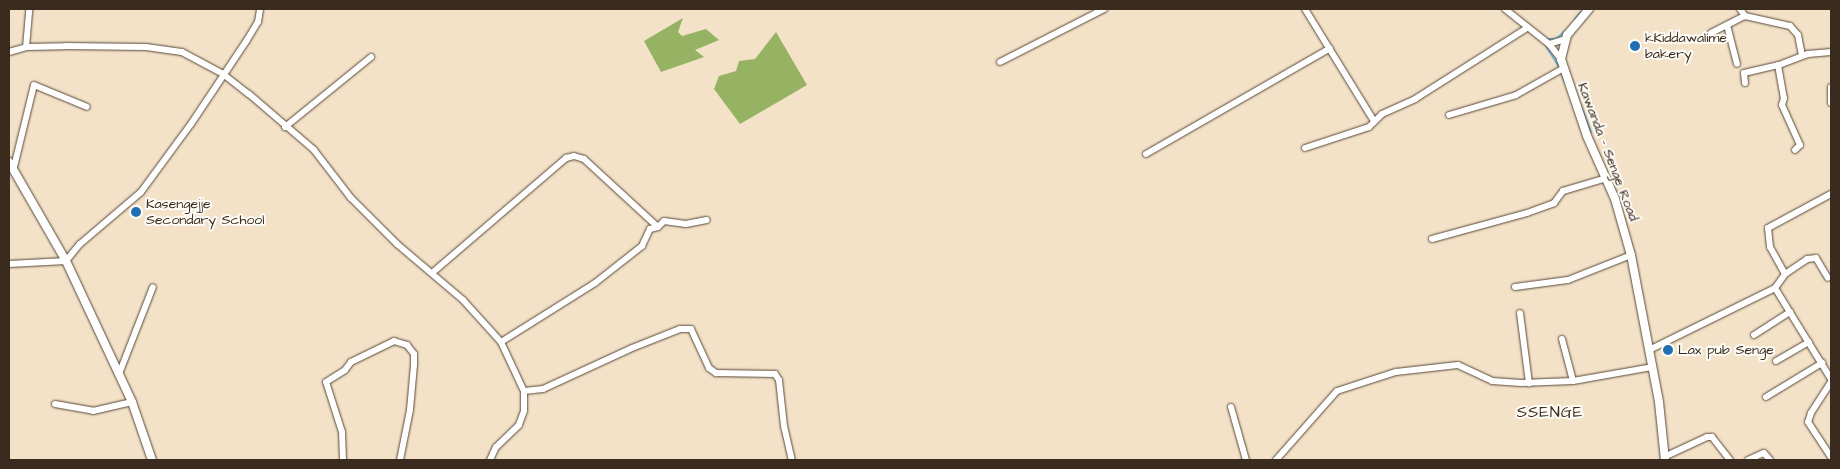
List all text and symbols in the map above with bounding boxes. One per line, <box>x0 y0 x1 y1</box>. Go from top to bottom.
place label: kKiddawalime bakery <box>1645 30 1727 62</box>
marker: kKiddawalime bakery <box>1629 40 1641 52</box>
street label: Kawanda - Senge Road <box>1574 80 1642 224</box>
place label: Kasengejje Secondary School <box>146 196 264 228</box>
marker: Kasengejje Secondary School <box>130 206 142 218</box>
place label: Lax pub Senge <box>1678 342 1774 358</box>
marker: Lax pub Senge <box>1662 344 1674 356</box>
district label: SSENGE <box>1516 402 1584 422</box>

